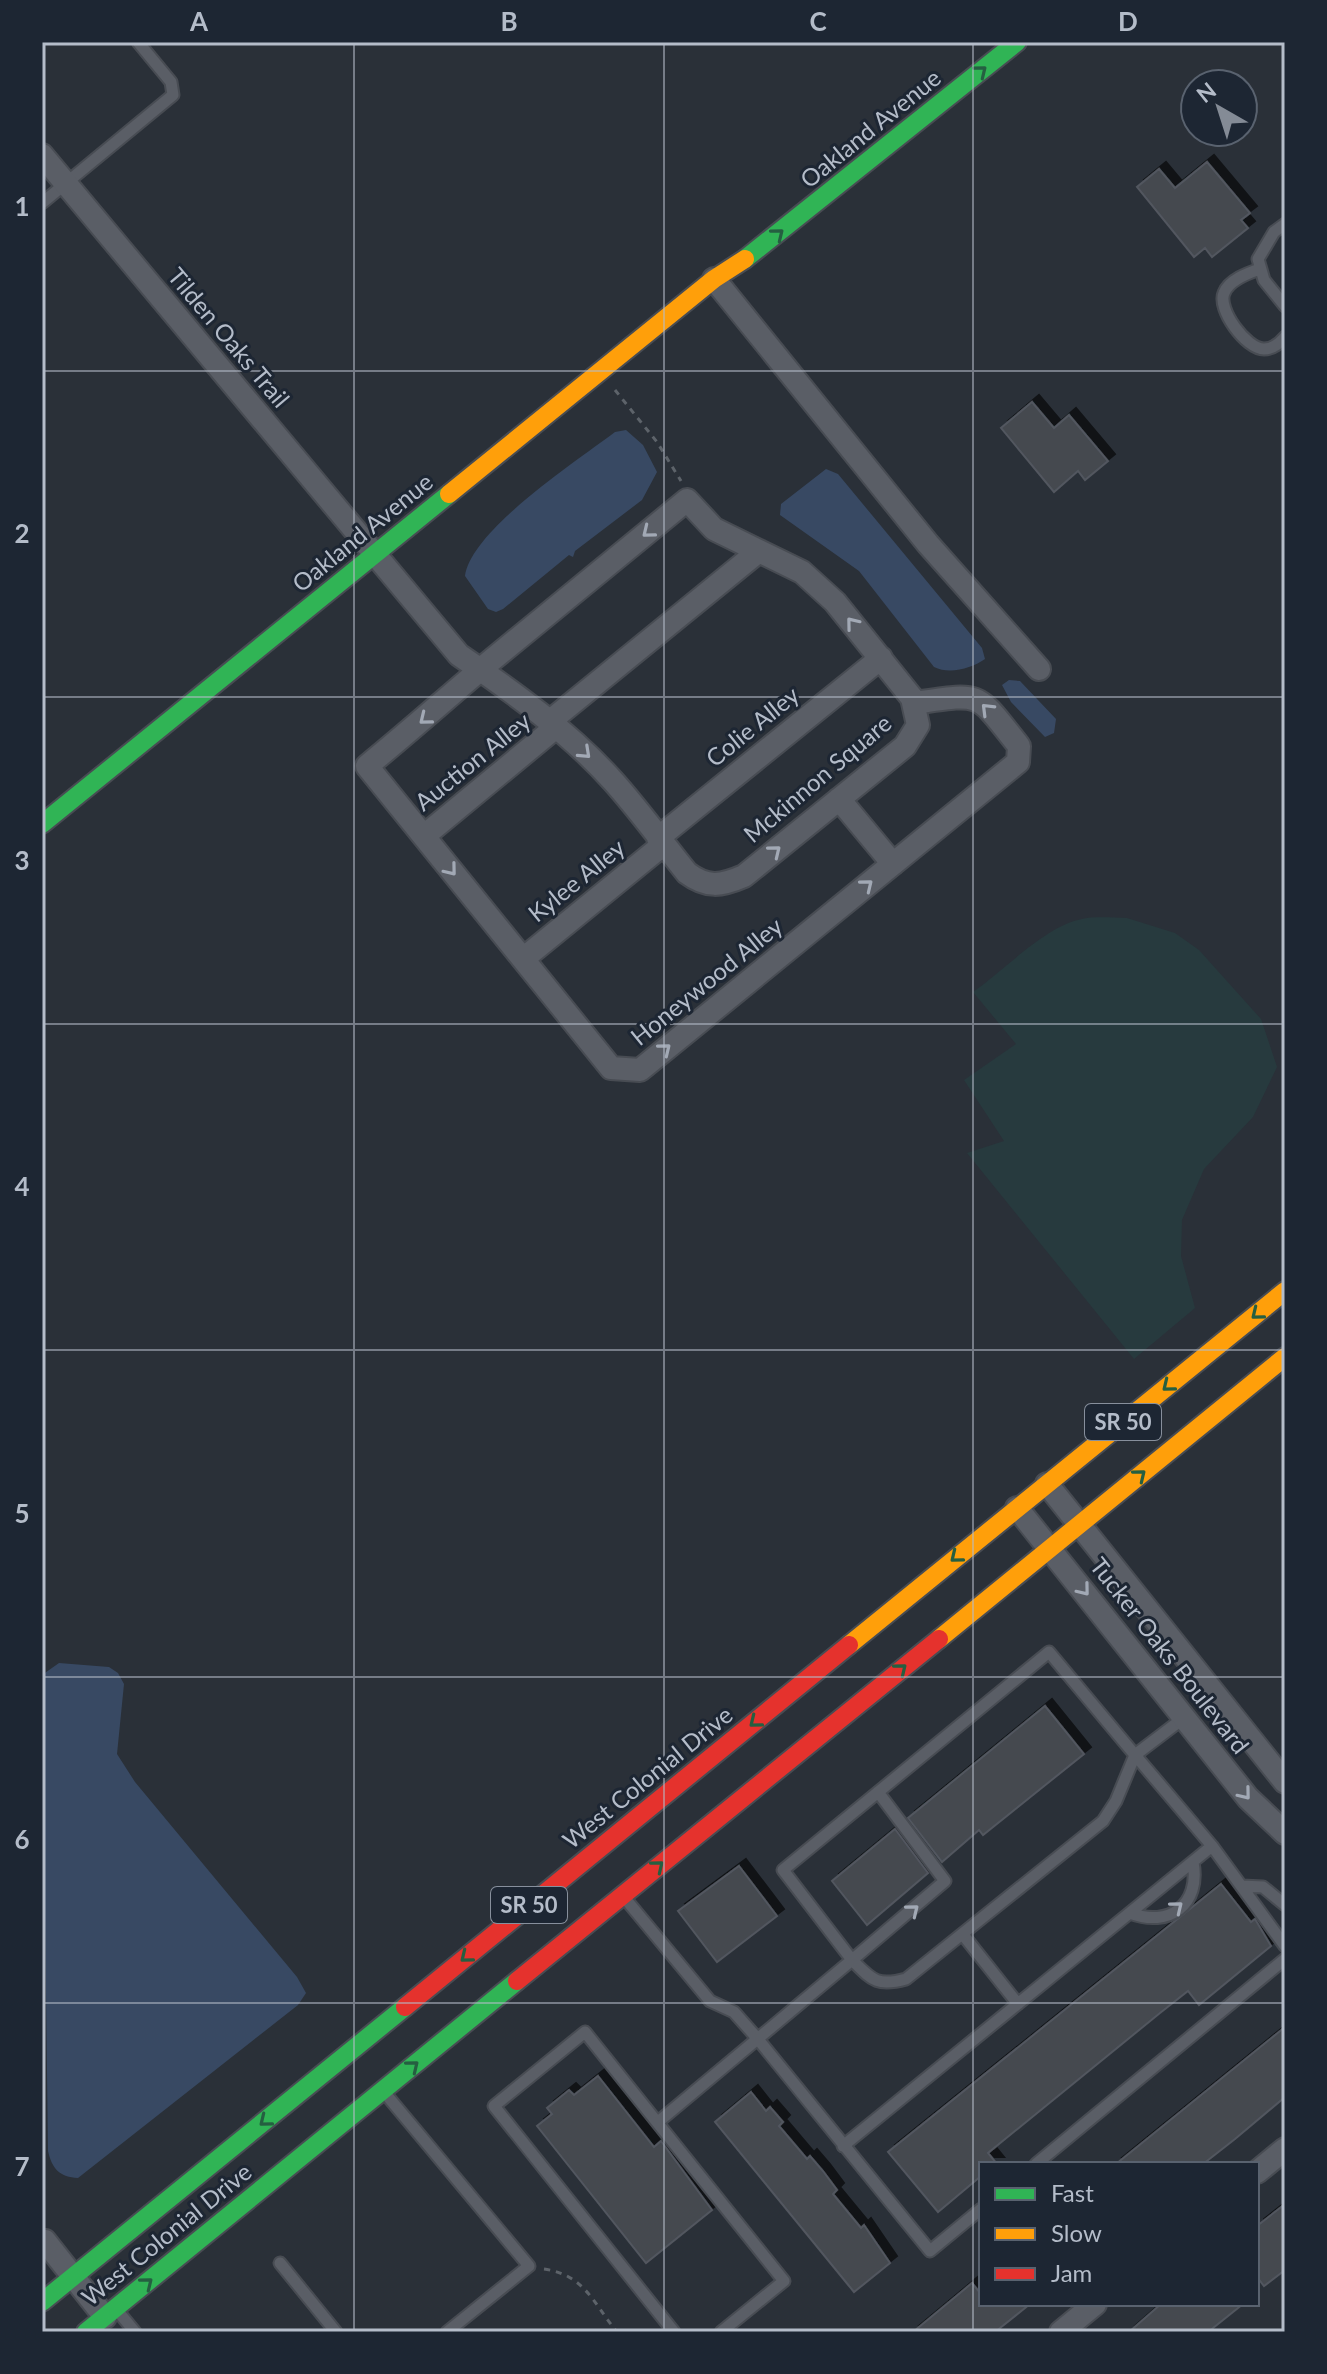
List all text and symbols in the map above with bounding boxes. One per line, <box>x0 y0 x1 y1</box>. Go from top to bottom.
text: A <box>189 5 209 37</box>
text: B <box>500 5 518 37</box>
text: C <box>809 5 827 37</box>
text: D <box>1118 5 1138 37</box>
street label: Oakland Avenue <box>794 62 946 193</box>
one-way arrow <box>972 66 986 81</box>
north arrow <box>1179 68 1259 148</box>
text: N <box>1191 76 1221 108</box>
text: 1 <box>14 190 30 222</box>
one-way arrow <box>769 230 784 244</box>
street label: Tilden Oaks Trail <box>162 261 296 413</box>
street label: Oakland Avenue <box>286 466 438 597</box>
text: 2 <box>14 517 30 549</box>
one-way arrow <box>643 522 657 537</box>
one-way arrow <box>847 618 862 632</box>
street label: Colie Alley <box>700 679 805 772</box>
one-way arrow <box>982 704 997 718</box>
street label: Auction Alley <box>408 705 536 816</box>
street label: Mckinnon Square <box>737 708 897 848</box>
one-way arrow <box>419 709 434 724</box>
one-way arrow <box>576 744 590 759</box>
street label: Kylee Alley <box>522 832 631 927</box>
text: 3 <box>14 844 30 876</box>
one-way arrow <box>766 846 780 861</box>
one-way arrow <box>441 861 456 875</box>
one-way arrow <box>858 880 872 895</box>
street label: Honeywood Alley <box>624 910 788 1051</box>
one-way arrow <box>656 1044 670 1059</box>
text: 4 <box>14 1170 30 1202</box>
one-way arrow <box>1252 1304 1266 1319</box>
one-way arrow <box>1163 1376 1177 1391</box>
road number: SR 50 <box>1085 1404 1161 1440</box>
one-way arrow <box>1131 1470 1145 1485</box>
text: 5 <box>14 1497 30 1529</box>
one-way arrow <box>951 1548 966 1562</box>
street label: Tucker Oaks Boulevard <box>1085 1551 1256 1759</box>
one-way arrow <box>1074 1581 1088 1596</box>
one-way arrow <box>892 1664 906 1679</box>
street label: West Colonial Drive <box>556 1699 738 1854</box>
one-way arrow <box>749 1712 764 1726</box>
one-way arrow <box>1235 1785 1250 1799</box>
text: 6 <box>14 1823 30 1855</box>
one-way arrow <box>649 1861 664 1876</box>
road number: SR 50 <box>491 1887 567 1923</box>
one-way arrow <box>1168 1903 1183 1917</box>
one-way arrow <box>903 1906 918 1920</box>
one-way arrow <box>461 1947 476 1961</box>
one-way arrow <box>404 2061 419 2075</box>
one-way arrow <box>260 2111 274 2126</box>
text: 7 <box>14 2150 30 2182</box>
street label: West Colonial Drive <box>75 2156 257 2311</box>
legend <box>979 2162 1259 2306</box>
text: Fast <box>1051 2178 1094 2207</box>
text: Slow <box>1051 2218 1102 2247</box>
text: Jam <box>1051 2258 1092 2287</box>
one-way arrow <box>137 2278 152 2293</box>

